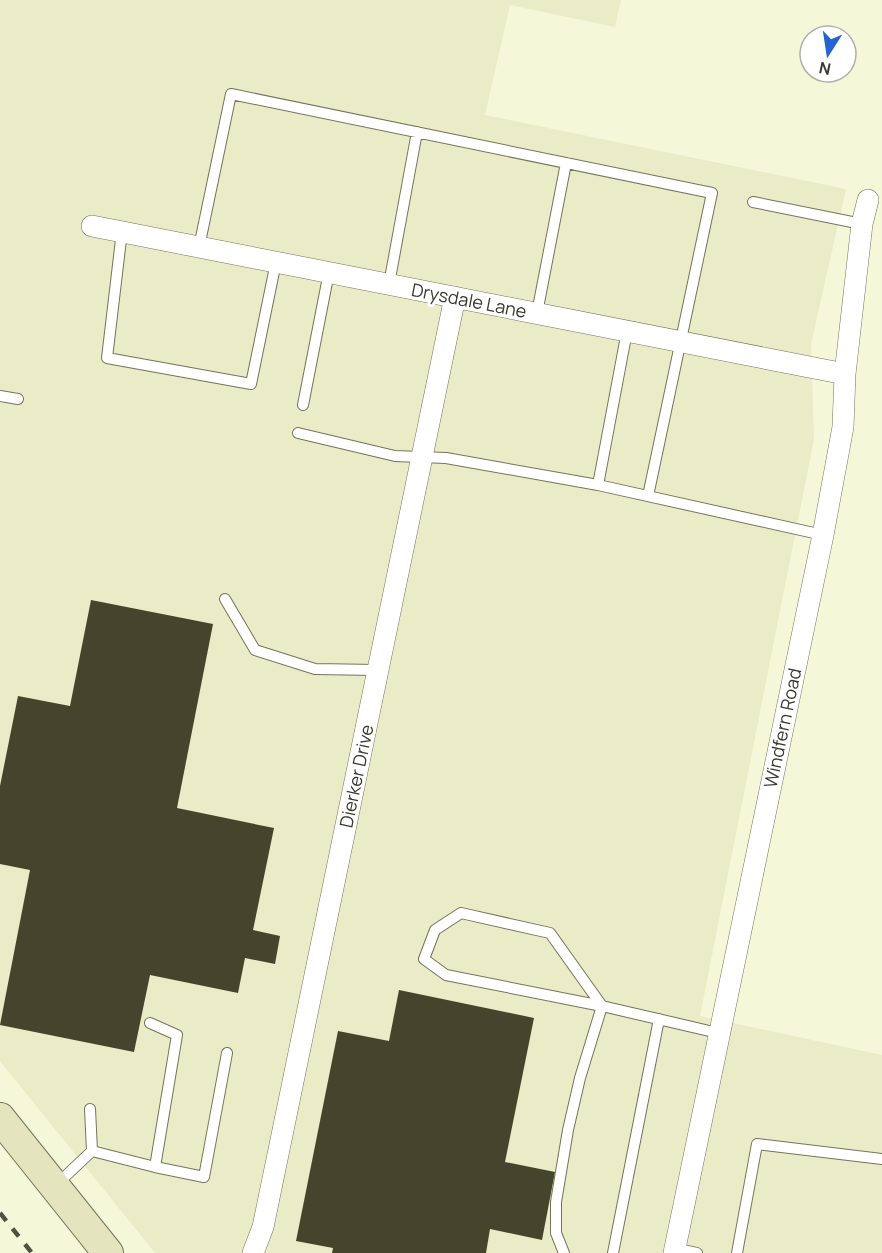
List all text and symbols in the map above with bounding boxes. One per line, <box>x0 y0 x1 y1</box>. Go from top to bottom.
north arrow <box>798 24 858 84</box>
text: N <box>817 57 833 81</box>
street label: Drysdale Lane <box>409 277 529 323</box>
street label: Windfern Road <box>758 666 806 790</box>
street label: Dierker Drive <box>333 722 379 830</box>

